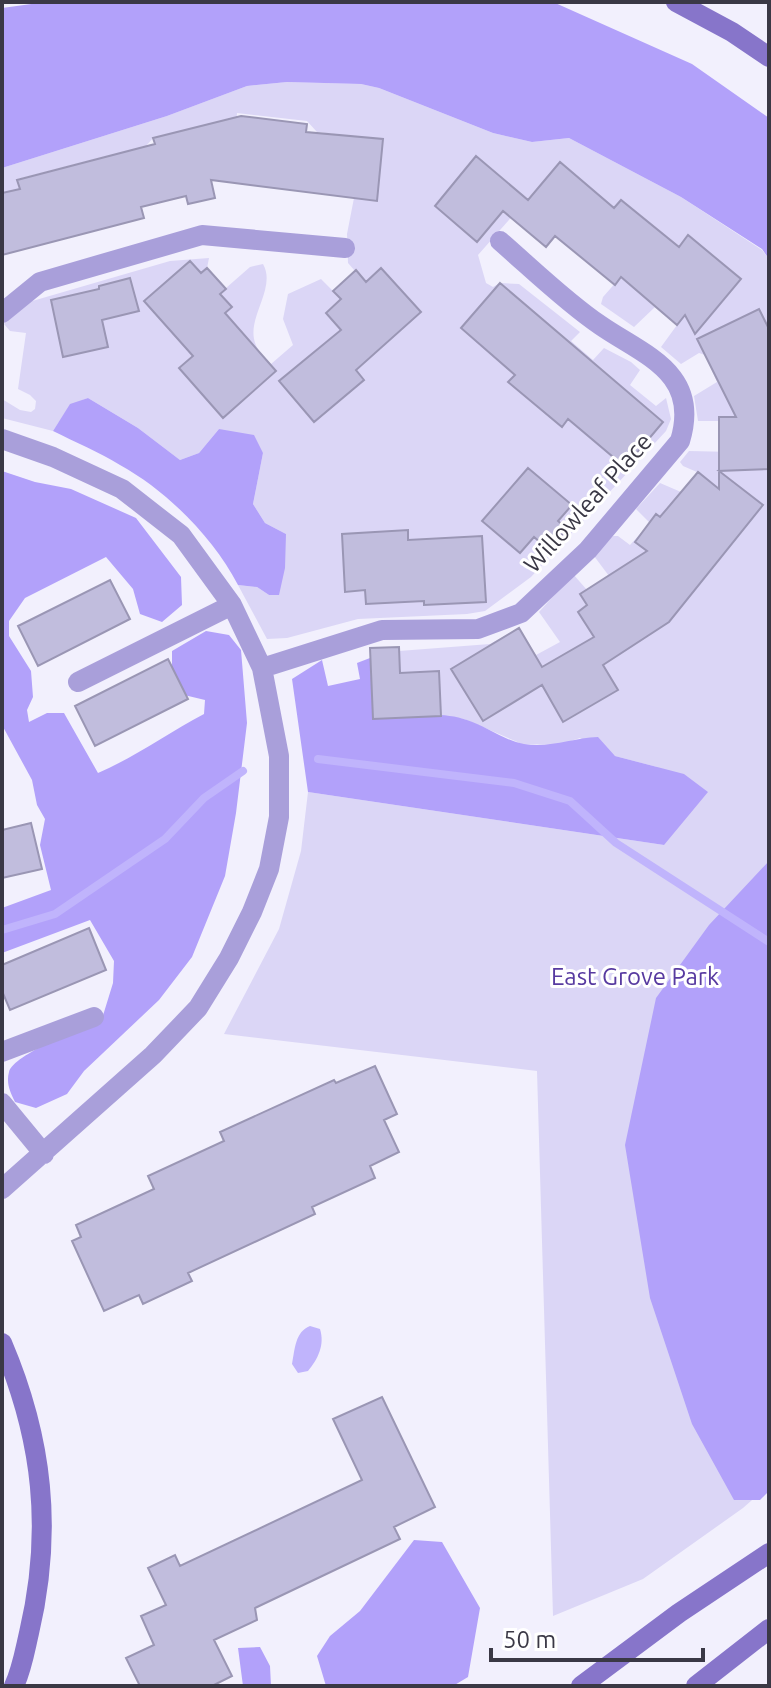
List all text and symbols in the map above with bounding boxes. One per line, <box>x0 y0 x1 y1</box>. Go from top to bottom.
street label: Willowleaf Place <box>518 428 657 578</box>
park label: East Grove Park <box>551 963 719 990</box>
scale bar <box>491 1612 703 1662</box>
text: 50 m <box>503 1626 556 1653</box>

